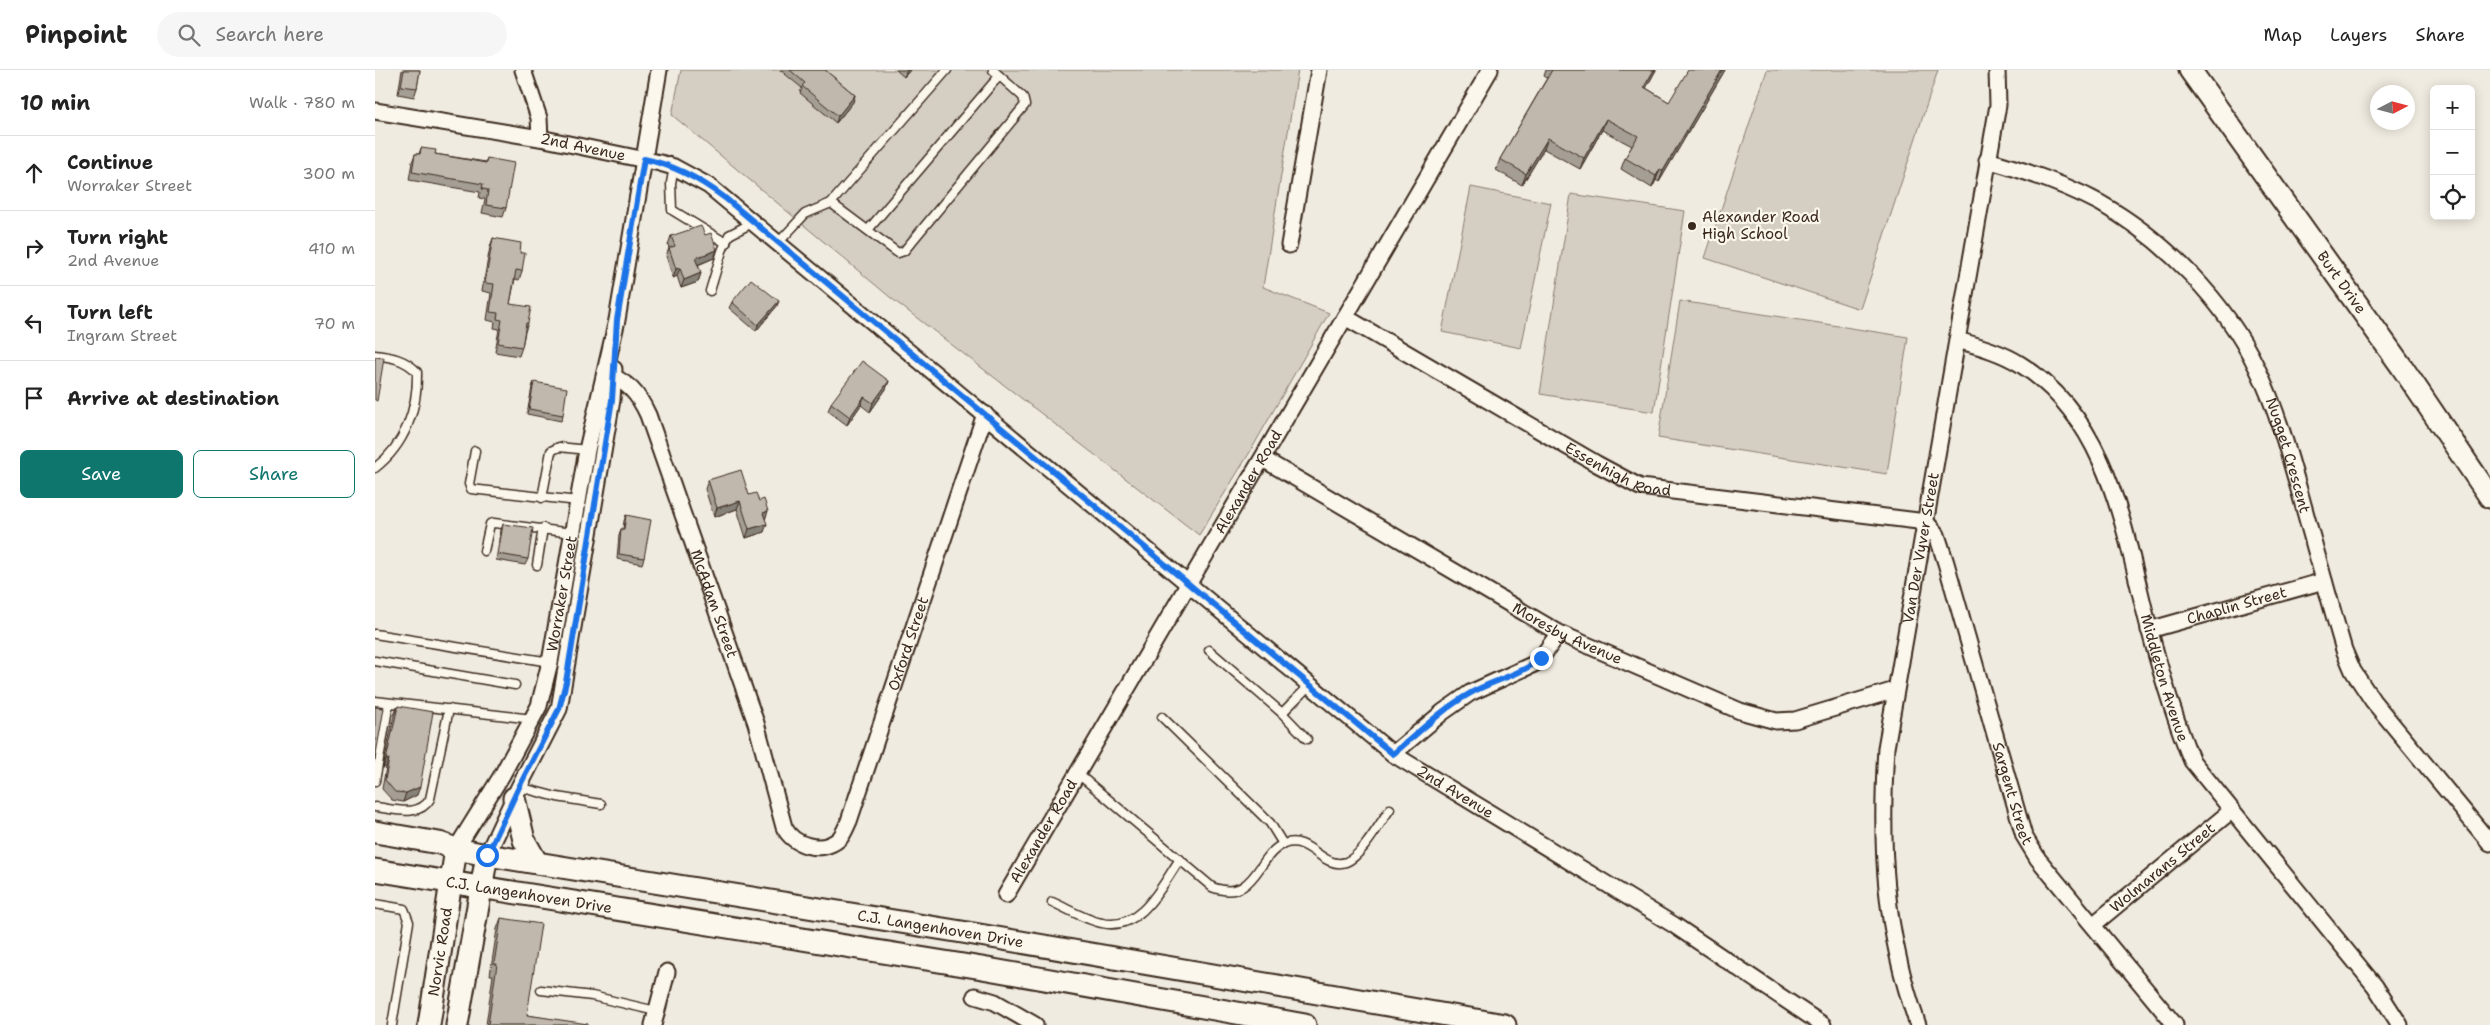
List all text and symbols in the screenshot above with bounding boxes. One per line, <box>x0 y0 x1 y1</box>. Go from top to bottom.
search box <box>157 12 507 57</box>
text: Pinpoint <box>25 19 127 51</box>
icon: search <box>175 21 203 49</box>
text: Search here <box>215 22 324 47</box>
text: Map <box>2264 23 2302 47</box>
text: Layers <box>2330 23 2387 47</box>
text: Share <box>2415 23 2465 47</box>
north arrow <box>2370 85 2415 130</box>
map controls <box>2430 85 2475 220</box>
button: + <box>2430 85 2475 130</box>
text: 10 min <box>20 89 90 117</box>
text: Walk · 780 m <box>249 92 355 113</box>
street label: 2nd Avenue <box>538 128 627 166</box>
button: − <box>2430 130 2475 175</box>
text: Continue <box>67 150 153 175</box>
icon: ahead <box>20 159 48 187</box>
text: 300 m <box>303 163 355 184</box>
text: Worraker Street <box>67 175 192 196</box>
button: locate <box>2430 175 2475 220</box>
place label: Alexander Road High School <box>1702 207 1820 244</box>
marker: Alexander Road High School <box>1686 220 1698 232</box>
text: Turn right <box>67 225 168 250</box>
icon: right <box>20 234 48 262</box>
text: 410 m <box>308 238 355 259</box>
street label: Burt Drive <box>2312 247 2371 318</box>
text: 2nd Avenue <box>67 250 159 271</box>
text: Turn left <box>67 300 153 325</box>
icon: left <box>20 309 48 337</box>
text: 70 m <box>314 313 355 334</box>
text: Ingram Street <box>67 325 177 346</box>
icon: arrive <box>20 384 48 412</box>
text: Arrive at destination <box>67 386 279 411</box>
street label: Nugget Crescent <box>2261 395 2315 515</box>
street label: Alexander Road <box>1210 426 1287 538</box>
street label: Essenhigh Road <box>1561 437 1673 501</box>
button: Save <box>20 450 183 498</box>
button: Share <box>193 450 355 498</box>
street label: Van Der Vyver Street <box>1898 471 1944 625</box>
street label: Worraker Street <box>542 534 582 653</box>
street label: McAdam Street <box>686 547 742 661</box>
street label: Chaplin Street <box>2184 582 2289 629</box>
street label: Oxford Street <box>883 594 933 693</box>
street label: Moresby Avenue <box>1509 598 1625 669</box>
street label: Middleton Avenue <box>2136 612 2193 745</box>
route end <box>1530 647 1553 670</box>
street label: Sargent Street <box>1988 740 2037 849</box>
street label: 2nd Avenue <box>1413 761 1497 823</box>
street label: Alexander Road <box>1005 775 1082 887</box>
street label: Wolmarans Street <box>2106 818 2219 917</box>
route start <box>476 844 499 867</box>
street label: C.J. Langenhoven Drive <box>444 872 614 918</box>
street label: C.J. Langenhoven Drive <box>856 905 1025 952</box>
street label: Norvic Road <box>424 906 457 998</box>

